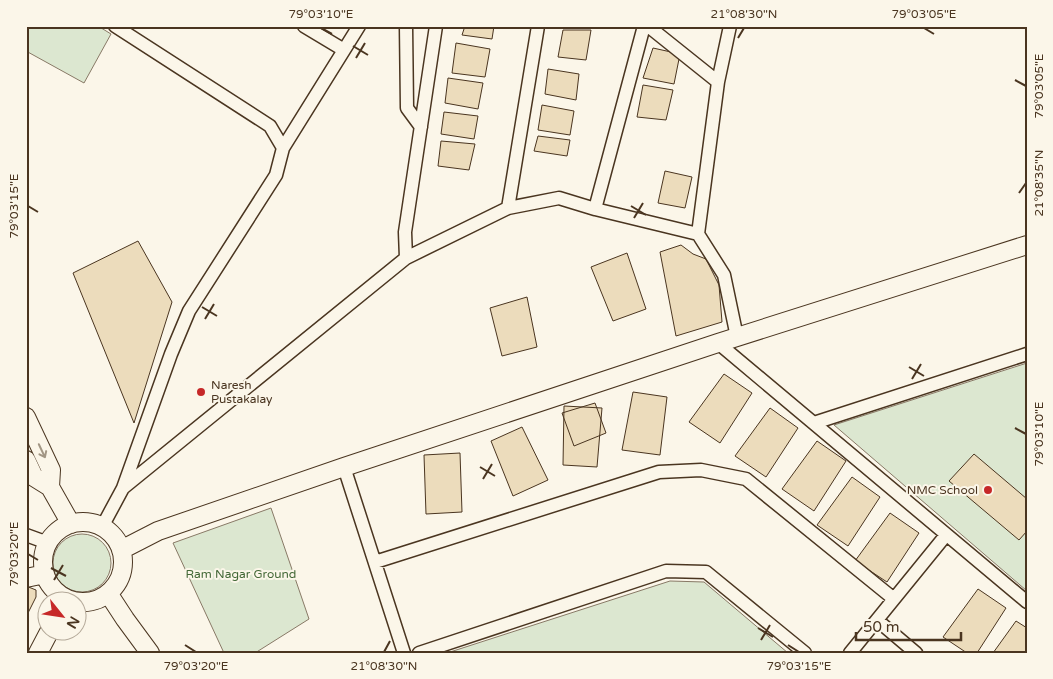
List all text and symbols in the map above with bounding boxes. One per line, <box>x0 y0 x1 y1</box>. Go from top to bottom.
text: 79°03'10"E <box>288 7 354 21</box>
text: 21°08'30"N <box>711 7 778 21</box>
text: 79°03'05"E <box>891 7 957 21</box>
text: 79°03'05"E <box>1032 53 1046 119</box>
text: 21°08'35"N <box>1032 150 1046 217</box>
text: 79°03'15"E <box>7 173 21 239</box>
place label: Naresh Pustakalay <box>211 378 273 406</box>
marker: Naresh Pustakalay <box>195 386 207 398</box>
text: 79°03'10"E <box>1032 401 1046 467</box>
one-way arrow <box>38 443 47 458</box>
place label: NMC School <box>907 483 978 497</box>
marker: NMC School <box>982 484 994 496</box>
text: 79°03'20"E <box>7 521 21 587</box>
park label: Ram Nagar Ground <box>186 567 296 581</box>
north arrow <box>38 592 88 642</box>
scale bar <box>856 609 960 641</box>
text: N <box>63 613 83 631</box>
text: 50 m <box>863 618 900 636</box>
text: 79°03'20"E <box>163 659 229 673</box>
text: 21°08'30"N <box>351 659 418 673</box>
text: 79°03'15"E <box>766 659 832 673</box>

